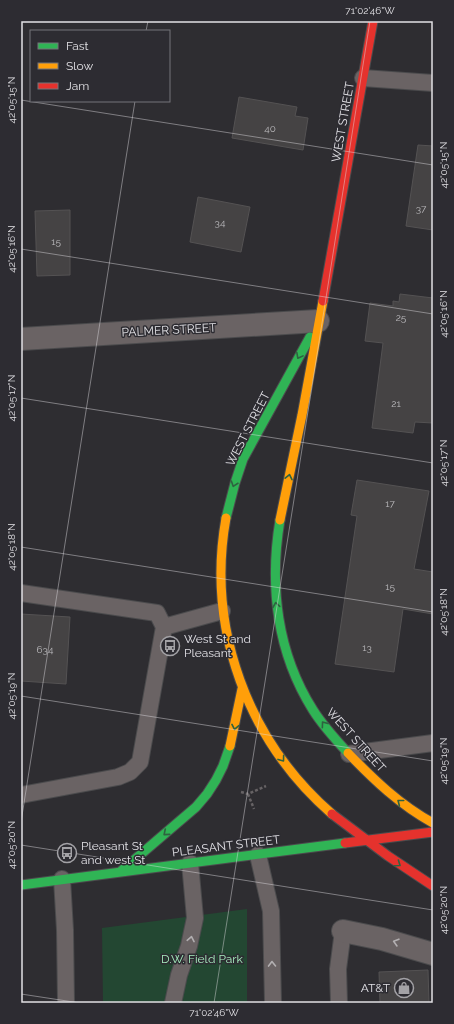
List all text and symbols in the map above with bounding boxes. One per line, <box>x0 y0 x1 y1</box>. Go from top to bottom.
text: 71°02'46"W <box>345 5 395 16</box>
legend <box>30 30 170 102</box>
text: Fast <box>66 39 89 53</box>
text: Slow <box>66 59 93 73</box>
text: 42°05'15"N <box>6 77 17 123</box>
text: Jam <box>66 79 89 93</box>
street label: WEST STREET <box>329 80 357 163</box>
house number: 40 <box>264 123 276 134</box>
text: 42°05'15"N <box>438 142 449 188</box>
house number: 37 <box>416 203 427 214</box>
house number: 34 <box>215 217 226 228</box>
text: 42°05'16"N <box>6 225 17 273</box>
house number: 15 <box>51 236 61 247</box>
text: 42°05'16"N <box>438 290 449 338</box>
house number: 25 <box>396 312 407 323</box>
street label: PALMER STREET <box>121 320 218 339</box>
one-way arrow <box>297 352 304 359</box>
text: 42°05'17"N <box>6 375 17 421</box>
street label: WEST STREET <box>223 389 273 468</box>
house number: 21 <box>391 398 401 409</box>
text: 42°05'17"N <box>438 440 449 486</box>
one-way arrow <box>284 473 292 480</box>
one-way arrow <box>231 480 239 487</box>
house number: 17 <box>385 498 395 509</box>
text: 42°05'18"N <box>6 523 17 571</box>
house number: 15 <box>385 581 395 592</box>
text: 42°05'18"N <box>438 588 449 636</box>
one-way arrow <box>272 602 281 608</box>
place label: West St and Pleasant <box>184 632 251 660</box>
bus stop icon: West St and Pleasant <box>159 635 181 657</box>
house number: 13 <box>362 642 372 653</box>
house number: 634 <box>37 644 54 655</box>
text: 42°05'19"N <box>6 672 17 720</box>
street label: WEST STREET <box>324 705 389 775</box>
one-way arrow <box>322 722 329 729</box>
one-way arrow <box>231 724 239 730</box>
text: 42°05'19"N <box>438 737 449 785</box>
one-way arrow <box>277 755 284 762</box>
one-way arrow <box>398 799 405 806</box>
text: 42°05'20"N <box>6 821 17 869</box>
one-way arrow <box>163 828 170 835</box>
street label: PLEASANT STREET <box>171 832 281 860</box>
place label: Pleasant St and west St <box>81 839 145 867</box>
bus stop icon: Pleasant St and west St <box>56 842 78 864</box>
one-way arrow <box>394 859 401 867</box>
text: 42°05'20"N <box>438 886 449 934</box>
one-way arrow <box>186 935 194 942</box>
one-way arrow <box>392 938 399 947</box>
park label: D.W. Field Park <box>161 952 244 966</box>
one-way arrow <box>268 961 276 967</box>
shop icon: AT&T <box>393 977 415 999</box>
place label: AT&T <box>361 981 391 995</box>
text: 71°02'46"W <box>189 1007 239 1018</box>

